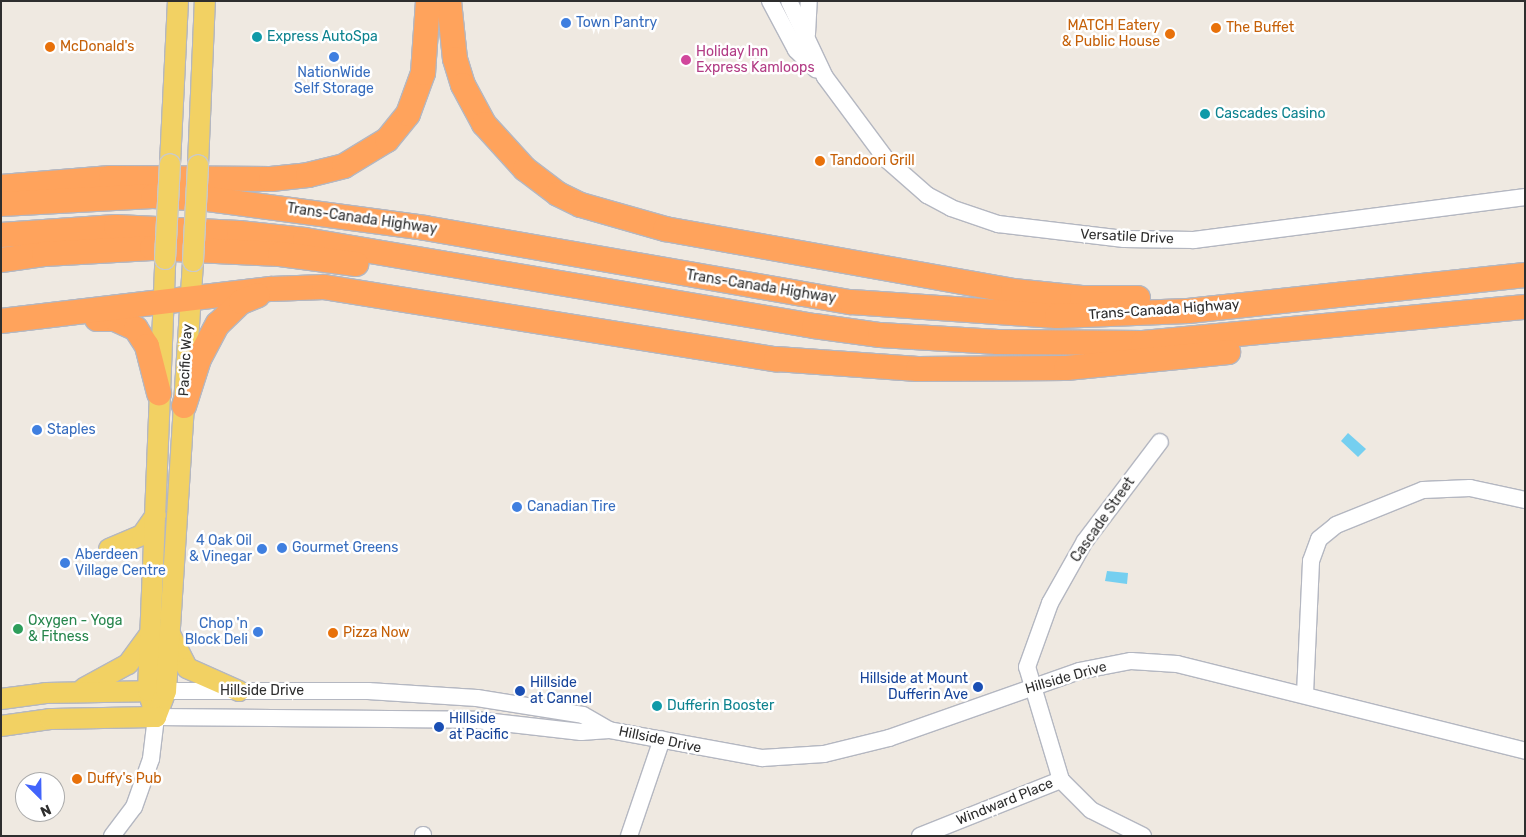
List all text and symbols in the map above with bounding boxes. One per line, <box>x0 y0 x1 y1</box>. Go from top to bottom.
place label: Town Pantry <box>576 15 657 31</box>
marker: Town Pantry <box>560 17 572 29</box>
place label: MATCH Eatery & Public House <box>1062 18 1160 50</box>
place label: The Buffet <box>1226 20 1294 36</box>
marker: The Buffet <box>1210 22 1222 34</box>
marker: MATCH Eatery & Public House <box>1164 28 1176 40</box>
place label: Express AutoSpa <box>267 29 378 45</box>
marker: Express AutoSpa <box>251 31 263 43</box>
place label: McDonald's <box>60 39 134 55</box>
marker: McDonald's <box>44 41 56 53</box>
place label: Holiday Inn Express Kamloops <box>696 44 815 76</box>
marker: NationWide Self Storage <box>328 51 340 63</box>
marker: Holiday Inn Express Kamloops <box>680 54 692 66</box>
place label: NationWide Self Storage <box>294 65 374 98</box>
place label: Cascades Casino <box>1215 106 1325 122</box>
marker: Cascades Casino <box>1199 108 1211 120</box>
place label: Tandoori Grill <box>830 153 915 169</box>
marker: Tandoori Grill <box>814 155 826 167</box>
street label: Trans-Canada Highway <box>286 200 438 238</box>
street label: Versatile Drive <box>1080 226 1174 248</box>
street label: Trans-Canada Highway <box>685 267 837 307</box>
street label: Trans-Canada Highway <box>1088 296 1240 324</box>
street label: Pacific Way <box>176 323 196 397</box>
place label: Staples <box>47 422 96 438</box>
marker: Staples <box>31 424 43 436</box>
street label: Cascade Street <box>1068 474 1138 566</box>
place label: Canadian Tire <box>527 499 616 515</box>
marker: Canadian Tire <box>511 501 523 513</box>
place label: 4 Oak Oil & Vinegar <box>189 533 252 566</box>
place label: Gourmet Greens <box>292 540 398 556</box>
marker: Gourmet Greens <box>276 542 288 554</box>
marker: 4 Oak Oil & Vinegar <box>256 543 268 555</box>
place label: Aberdeen Village Centre <box>75 547 166 580</box>
marker: Aberdeen Village Centre <box>59 557 71 569</box>
place label: Oxygen - Yoga & Fitness <box>28 613 123 646</box>
place label: Chop 'n Block Deli <box>185 616 248 648</box>
marker: Oxygen - Yoga & Fitness <box>12 623 24 635</box>
place label: Pizza Now <box>343 625 410 641</box>
marker: Chop 'n Block Deli <box>252 626 264 638</box>
marker: Pizza Now <box>327 627 339 639</box>
street label: Hillside Drive <box>1023 658 1109 698</box>
place label: Hillside at Mount Dufferin Ave <box>860 671 968 704</box>
place label: Hillside at Cannel <box>530 675 592 708</box>
marker: Hillside at Mount Dufferin Ave <box>972 681 984 693</box>
street label: Hillside Drive <box>220 683 304 699</box>
marker: Hillside at Cannel <box>514 685 526 697</box>
place label: Dufferin Booster <box>667 698 774 714</box>
marker: Dufferin Booster <box>651 700 663 712</box>
place label: Hillside at Pacific <box>449 711 509 744</box>
marker: Hillside at Pacific <box>433 721 445 733</box>
street label: Hillside Drive <box>617 723 703 757</box>
place label: Duffy's Pub <box>87 771 162 787</box>
north arrow <box>15 772 65 822</box>
marker: Duffy's Pub <box>71 773 83 785</box>
street label: Windward Place <box>954 775 1056 829</box>
text: N <box>38 801 54 820</box>

